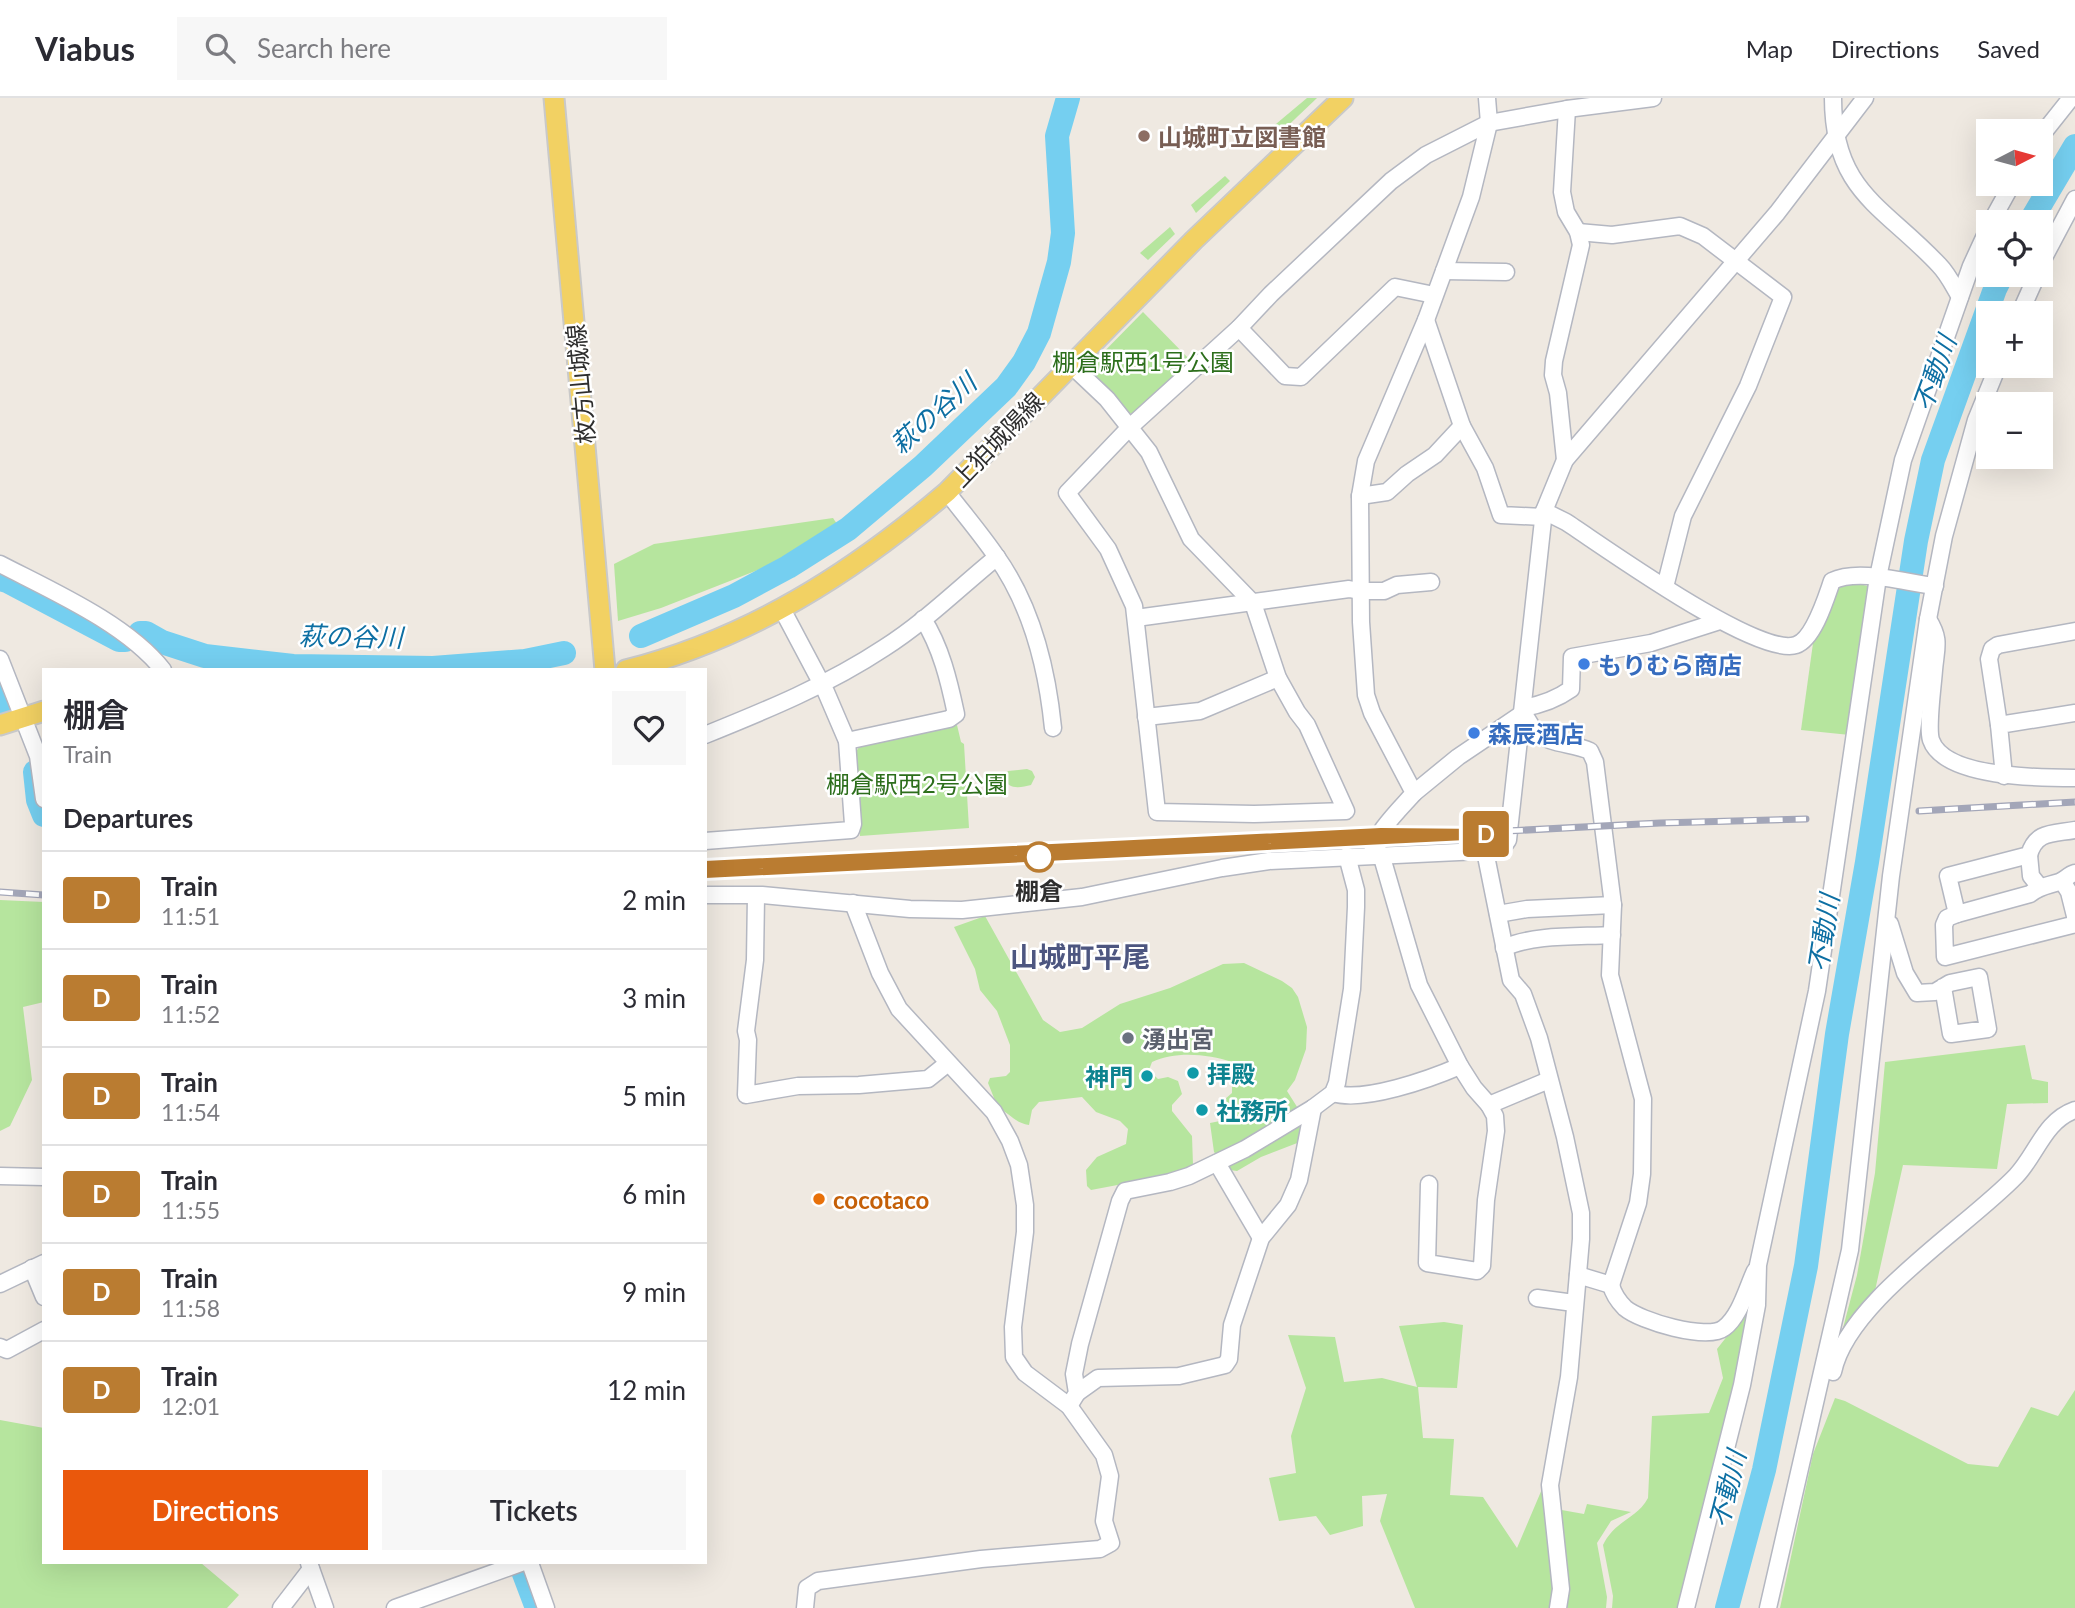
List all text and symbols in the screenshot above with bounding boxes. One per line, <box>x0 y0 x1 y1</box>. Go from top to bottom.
search box <box>177 17 667 80</box>
text: Viabus <box>35 28 135 68</box>
icon: search <box>201 29 239 67</box>
text: Search here <box>257 32 391 64</box>
text: Map <box>1746 34 1793 63</box>
text: Directions <box>1831 34 1939 63</box>
text: Saved <box>1977 34 2040 63</box>
north arrow <box>1976 119 2053 196</box>
map controls <box>1976 119 2053 469</box>
place label: 山城町立図書館 <box>1158 122 1326 151</box>
marker: 山城町立図書館 <box>1136 128 1152 144</box>
button: locate <box>1976 210 2053 287</box>
button: + <box>1976 301 2053 378</box>
street label: 枚方山城線 <box>560 323 600 445</box>
water label: 不動川 <box>1906 328 1963 415</box>
park label: 棚倉駅西1号公園 <box>1052 347 1234 376</box>
water label: 萩の谷川 <box>884 364 985 460</box>
street label: 上狛城陽線 <box>945 386 1049 492</box>
button: − <box>1976 392 2053 469</box>
water label: 萩の谷川 <box>299 619 406 653</box>
place label: もりむら商店 <box>1598 650 1742 679</box>
marker: もりむら商店 <box>1576 656 1592 672</box>
button: heart <box>612 691 686 765</box>
text: 棚倉 <box>63 694 129 734</box>
place label: 森辰酒店 <box>1488 719 1584 748</box>
marker: 森辰酒店 <box>1466 725 1482 741</box>
text: Train <box>63 740 112 768</box>
park label: 棚倉駅西2号公園 <box>826 769 1008 798</box>
text: Departures <box>63 802 193 834</box>
line badge: D <box>1463 811 1509 857</box>
text: D <box>1477 819 1495 848</box>
marker: 棚倉 <box>1024 842 1054 872</box>
text: Train <box>161 870 218 902</box>
place label: 棚倉 <box>1015 876 1063 905</box>
text: 2 min <box>622 884 686 916</box>
text: D <box>92 885 111 914</box>
water label: 不動川 <box>1801 889 1845 974</box>
text: 11:51 <box>161 902 220 930</box>
district label: 山城町平尾 <box>1010 939 1150 973</box>
text: Train <box>161 968 218 1000</box>
text: 3 min <box>622 982 686 1014</box>
text: D <box>92 983 111 1012</box>
text: 11:52 <box>161 1000 220 1028</box>
place label: 湧出宮 <box>1142 1024 1214 1053</box>
marker: 湧出宮 <box>1120 1030 1136 1046</box>
place label: 拝殿 <box>1207 1059 1255 1088</box>
place label: 神門 <box>1085 1062 1133 1091</box>
marker: 拝殿 <box>1185 1065 1201 1081</box>
text: Train <box>161 1066 218 1098</box>
marker: 神門 <box>1139 1068 1155 1084</box>
text: 5 min <box>622 1080 686 1112</box>
text: D <box>92 1081 111 1110</box>
place label: 社務所 <box>1216 1096 1288 1125</box>
text: 11:54 <box>161 1098 220 1126</box>
marker: 社務所 <box>1194 1102 1210 1118</box>
text: Train <box>161 1164 218 1196</box>
text: 6 min <box>622 1178 686 1210</box>
text: D <box>92 1179 111 1208</box>
place label: cocotaco <box>833 1185 929 1214</box>
marker: cocotaco <box>811 1191 827 1207</box>
text: 11:55 <box>161 1196 220 1224</box>
text: Train <box>161 1262 218 1294</box>
text: 9 min <box>622 1276 686 1308</box>
text: D <box>92 1277 111 1306</box>
text: 11:58 <box>161 1294 220 1322</box>
text: Train <box>161 1360 218 1392</box>
text: 12 min <box>607 1374 686 1406</box>
text: D <box>92 1375 111 1404</box>
text: 12:01 <box>161 1392 220 1420</box>
water label: 不動川 <box>1702 1444 1753 1531</box>
button: Directions <box>63 1470 368 1550</box>
button: Tickets <box>382 1470 686 1550</box>

